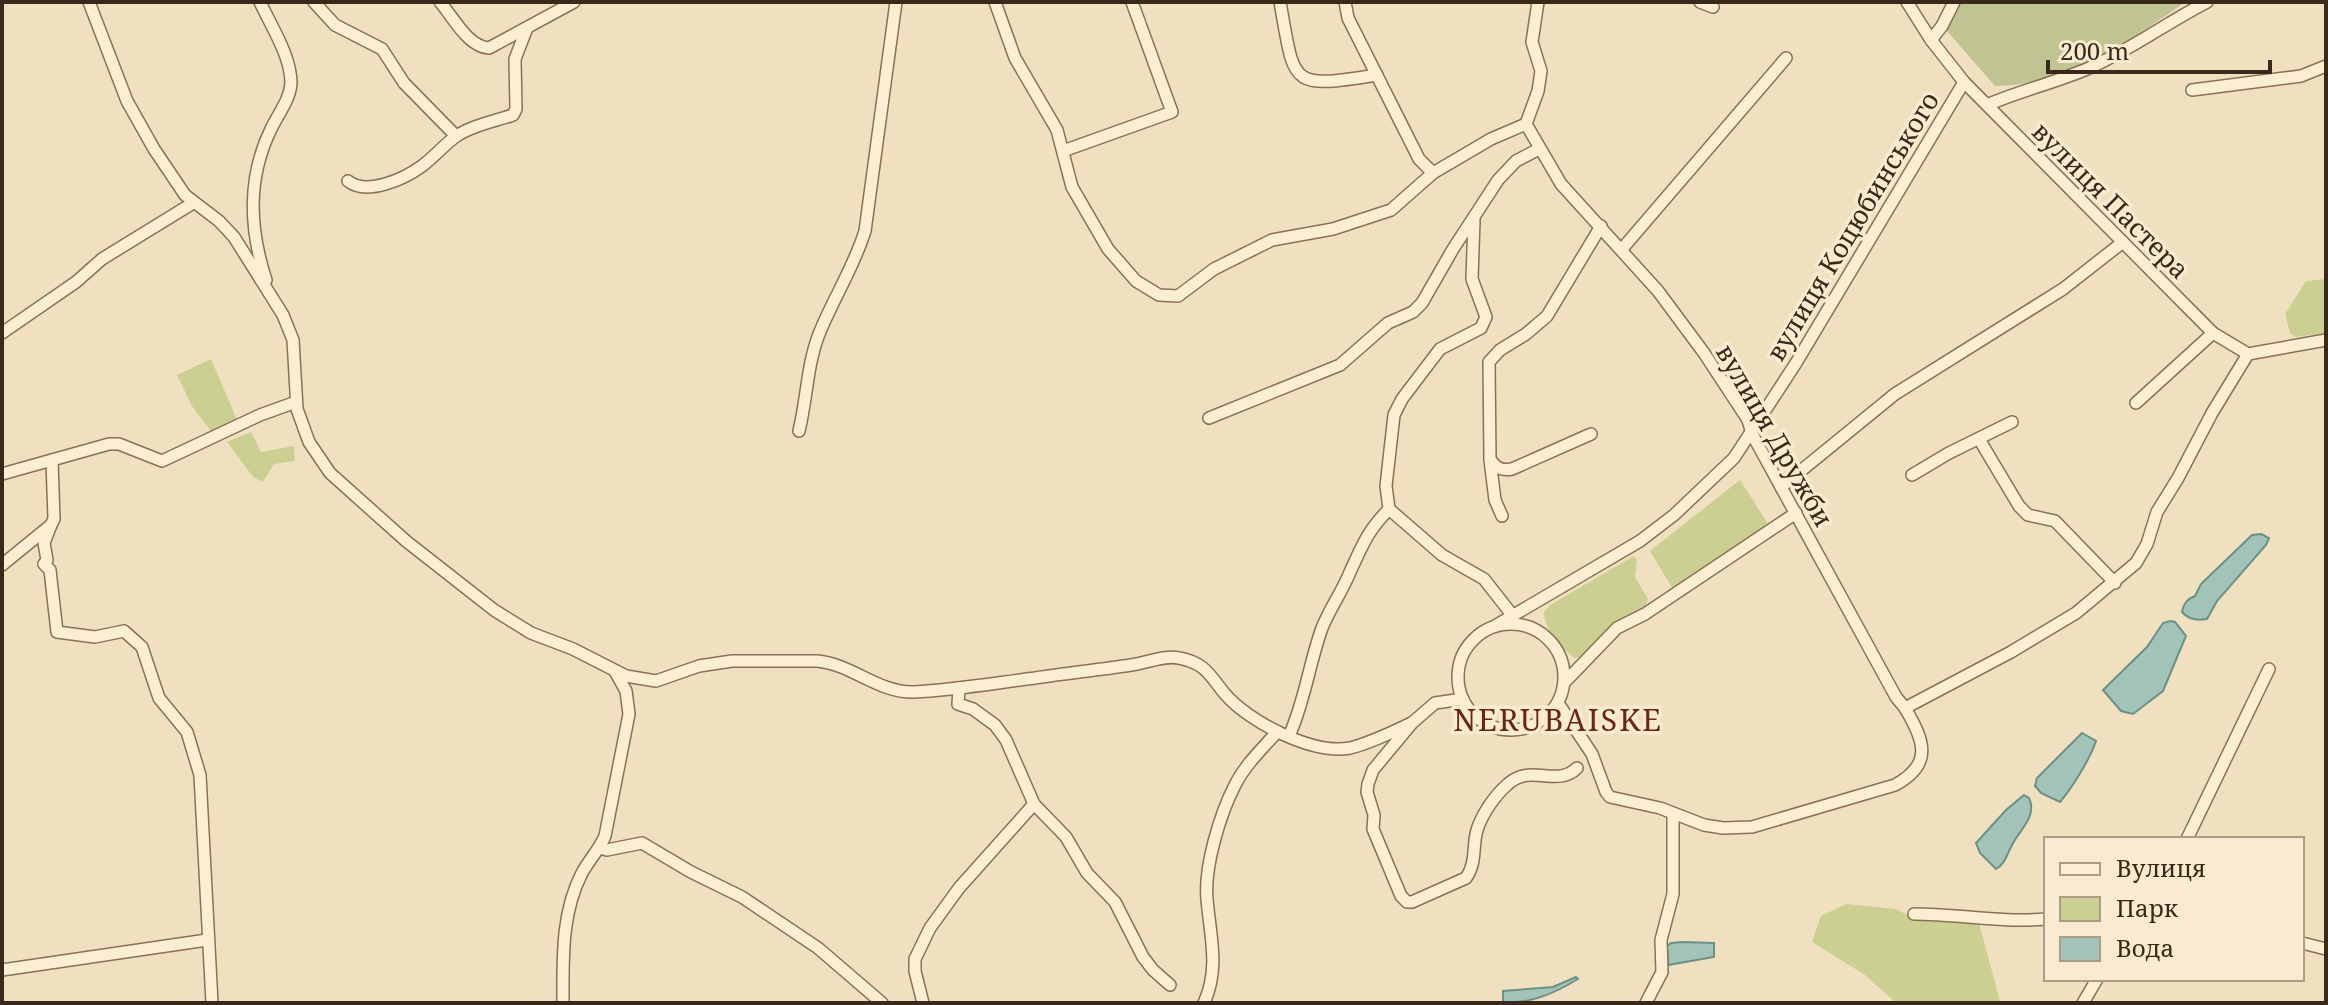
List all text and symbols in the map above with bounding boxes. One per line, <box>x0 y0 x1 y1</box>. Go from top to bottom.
scale bar <box>2048 24 2270 74</box>
text: 200 m <box>2060 34 2129 67</box>
street label: вулиця Коцюбинського <box>1757 85 1947 367</box>
street label: вулиця Пастера <box>2025 114 2197 286</box>
street label: вулиця Дружби <box>1708 337 1842 533</box>
district label: NERUBAISKE <box>1453 699 1663 740</box>
legend <box>2044 837 2304 981</box>
text: Вулиця <box>2116 851 2206 884</box>
text: Парк <box>2116 891 2179 924</box>
text: Вода <box>2116 931 2174 964</box>

